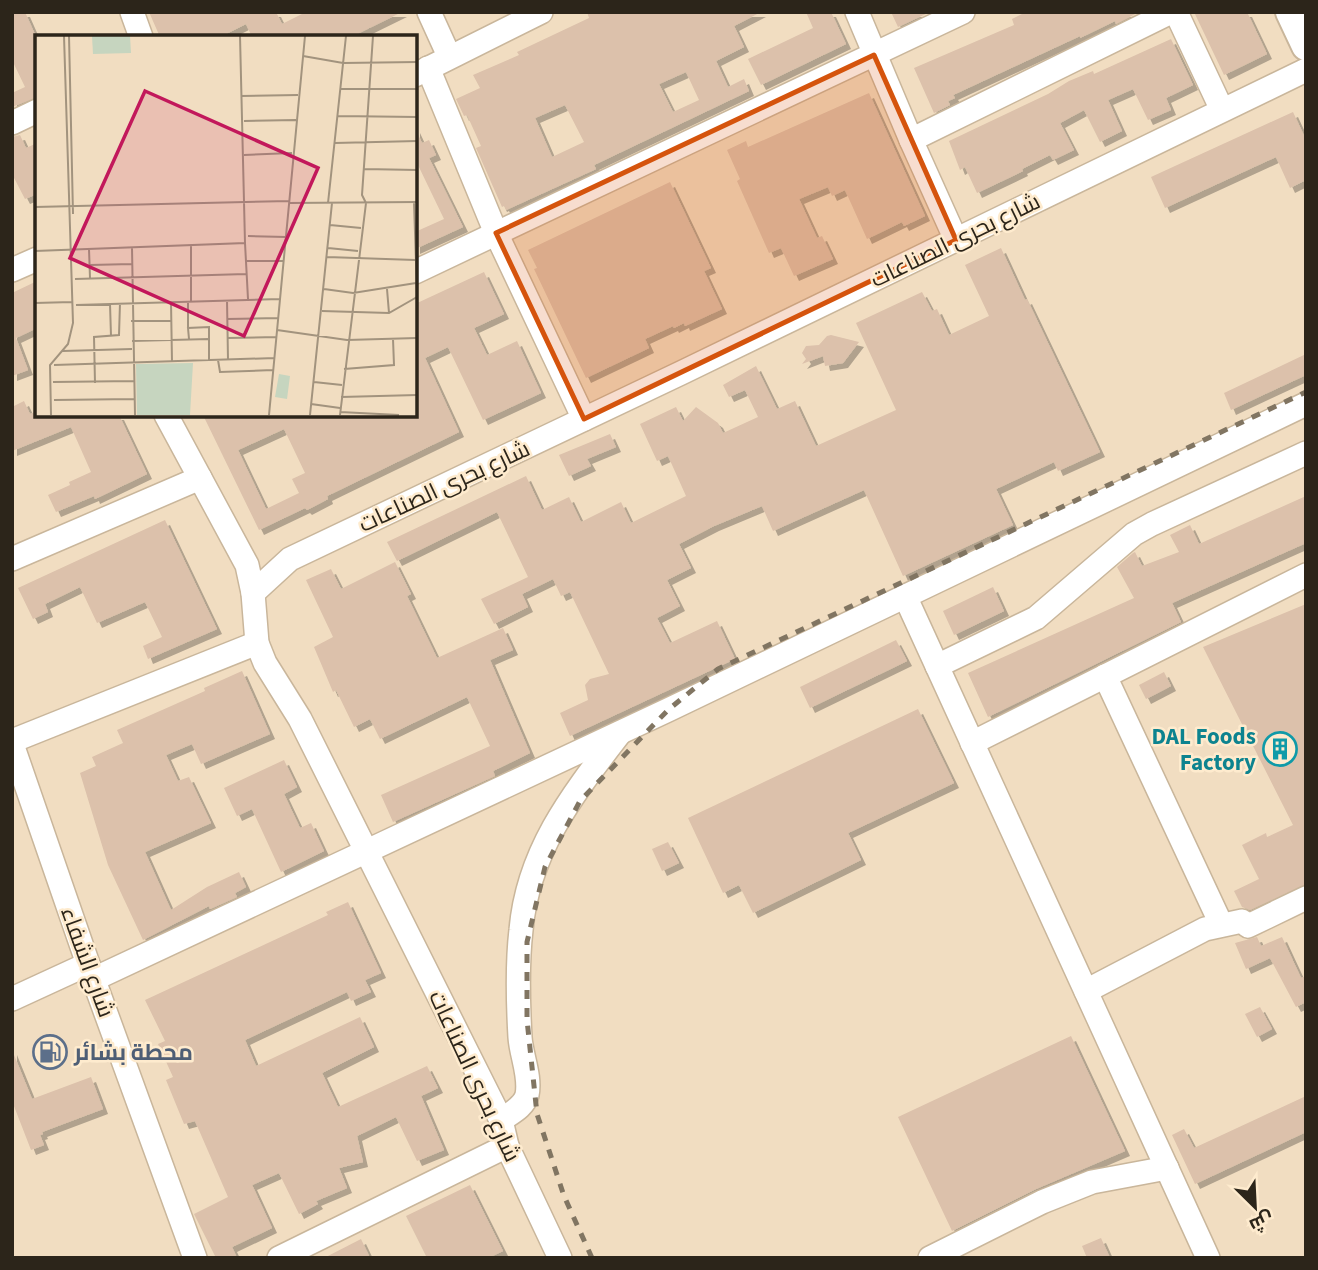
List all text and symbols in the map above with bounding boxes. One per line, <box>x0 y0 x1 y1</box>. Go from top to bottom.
inset map <box>35 35 416 416</box>
street label: شارع بحرى الصناعات <box>865 185 1046 296</box>
street label: شارع بحرى الصناعات <box>353 432 535 541</box>
place label: DAL Foods Factory <box>1151 720 1256 779</box>
building icon: DAL Foods Factory <box>1261 730 1299 768</box>
street label: شارع الشفاء <box>52 902 123 1022</box>
street label: شارع بحرى الصناعات <box>420 985 529 1167</box>
fuel station icon: محطة بشائر <box>31 1033 69 1071</box>
place label: محطة بشائر <box>73 1036 193 1069</box>
north arrow <box>1220 1172 1290 1242</box>
text: ش <box>1245 1204 1278 1238</box>

